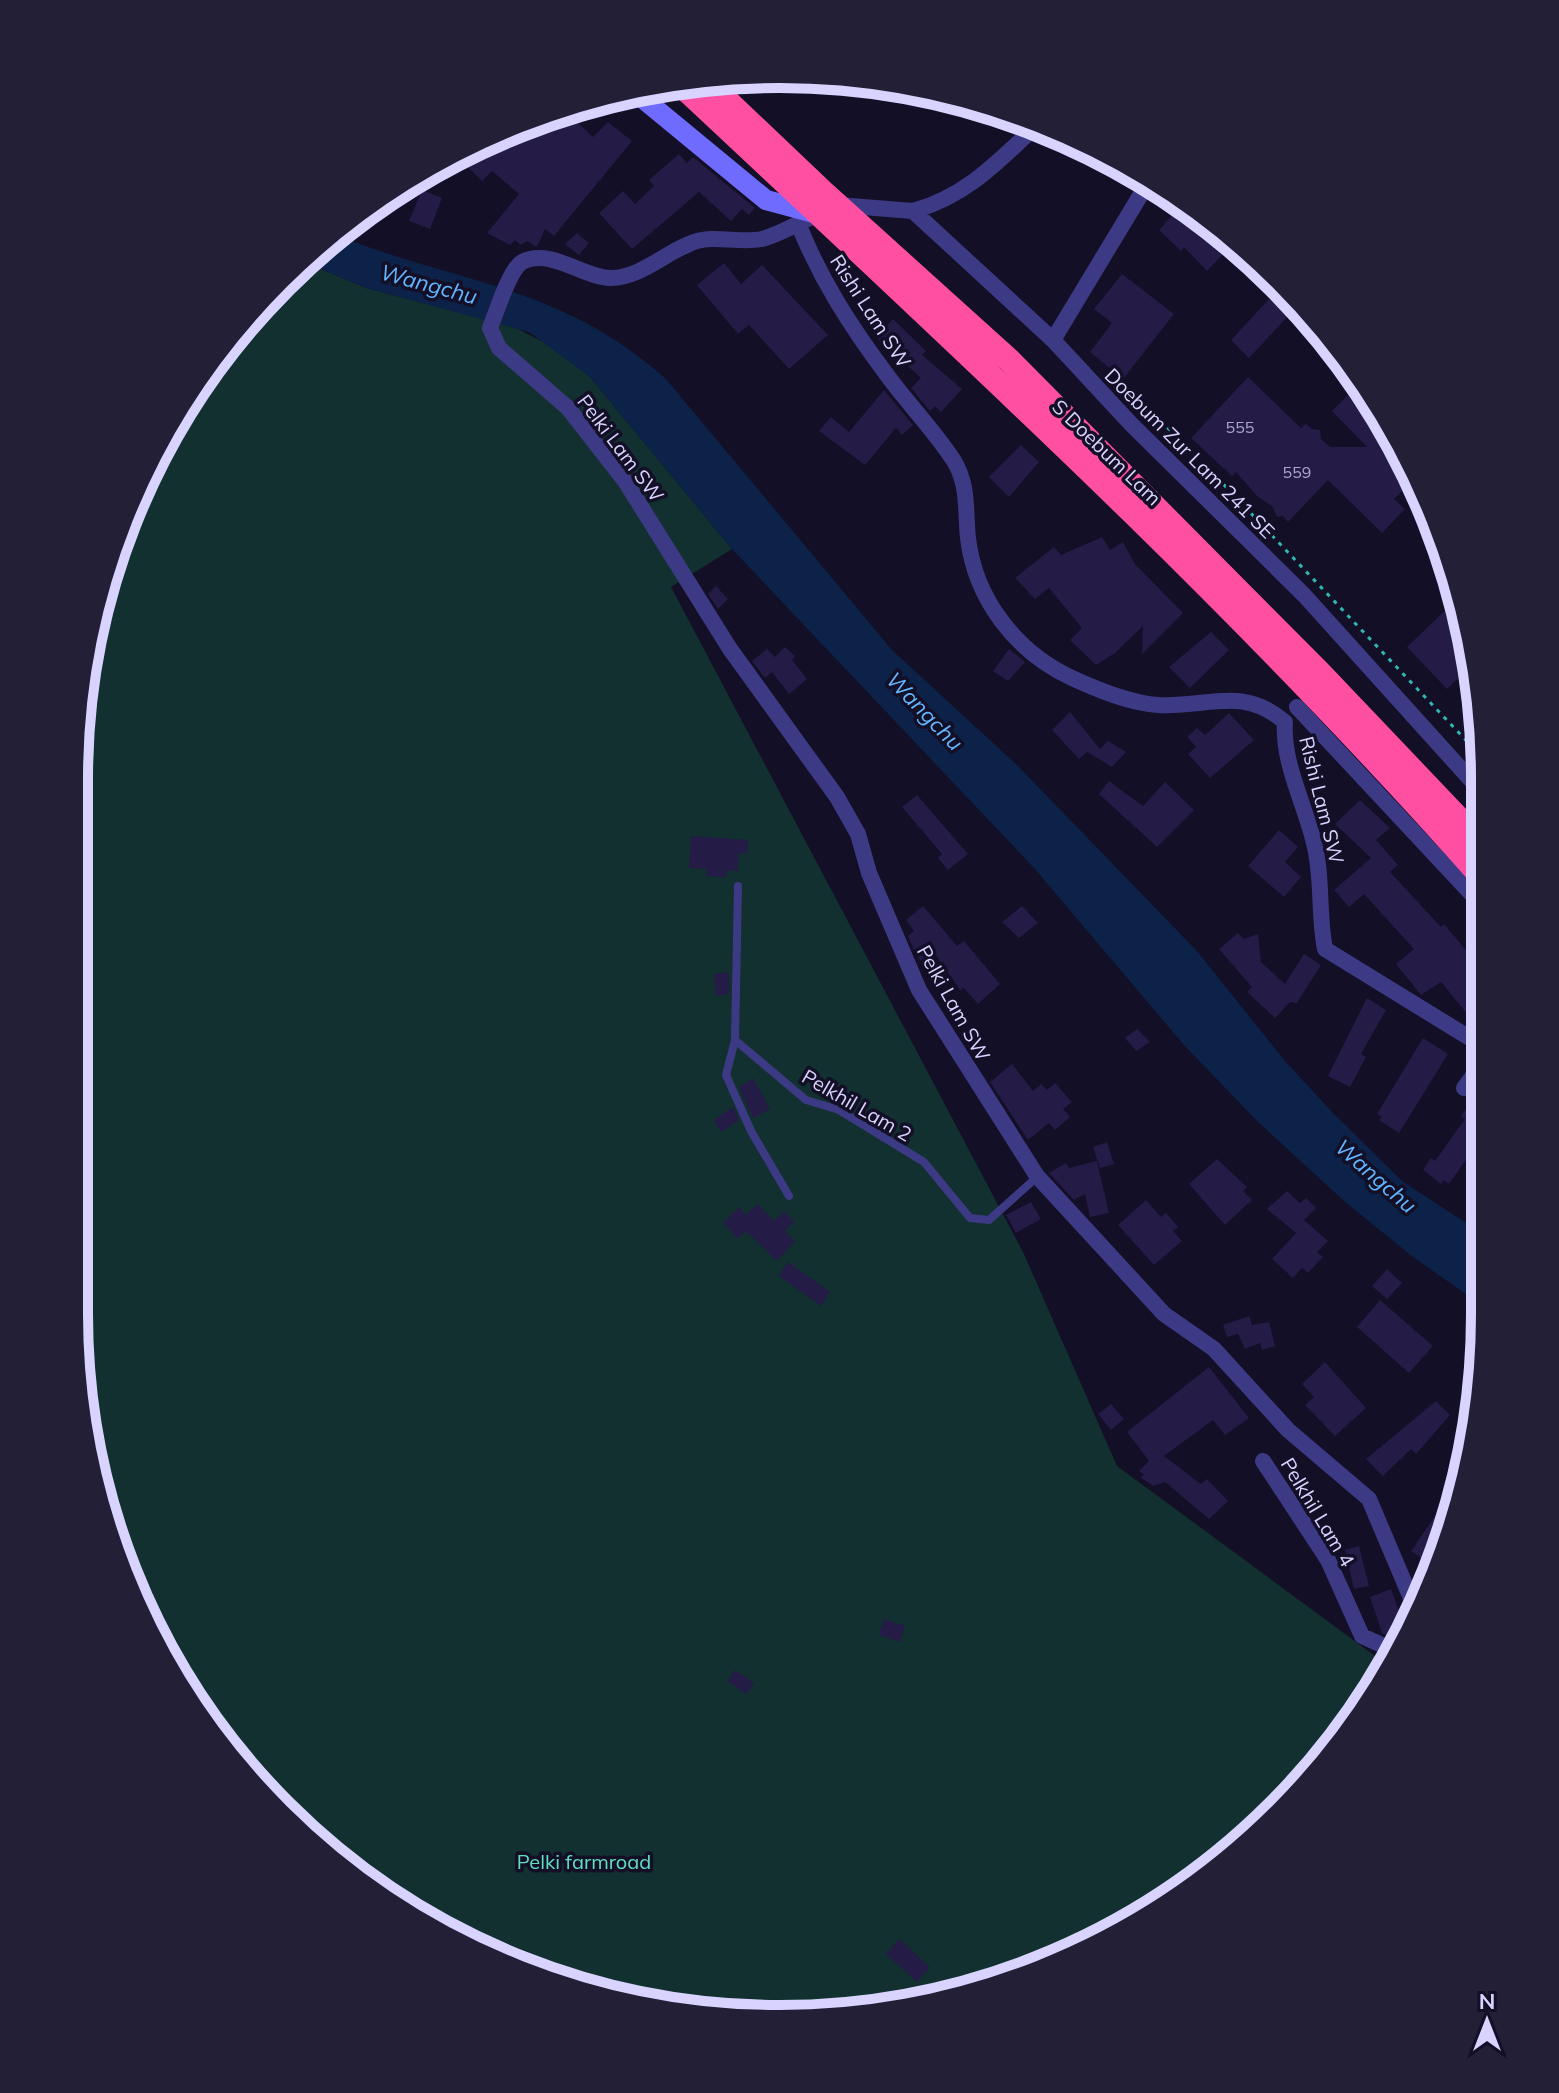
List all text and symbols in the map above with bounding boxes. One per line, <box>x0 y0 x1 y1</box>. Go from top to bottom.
street label: Rishi Lam SW <box>825 250 917 372</box>
water label: Wangchu <box>378 258 480 310</box>
street label: Doebum Zur Lam 241 SE <box>1100 363 1280 543</box>
street label: Pelki Lam SW <box>572 389 670 507</box>
street label: S Doebum Lam <box>1047 394 1167 510</box>
house number: 555 <box>1226 417 1254 437</box>
house number: 559 <box>1283 462 1311 482</box>
water label: Wangchu <box>881 666 969 756</box>
street label: Rishi Lam SW <box>1294 734 1350 866</box>
street label: Pelki Lam SW <box>912 941 996 1065</box>
street label: Pelkhil Lam 2 <box>798 1064 916 1146</box>
water label: Wangchu <box>1329 1133 1423 1219</box>
street label: Pelkhil Lam 4 <box>1276 1453 1360 1571</box>
park label: Pelki farmroad <box>517 1849 651 1874</box>
north arrow <box>1447 1981 1527 2061</box>
text: N <box>1479 1987 1495 2015</box>

